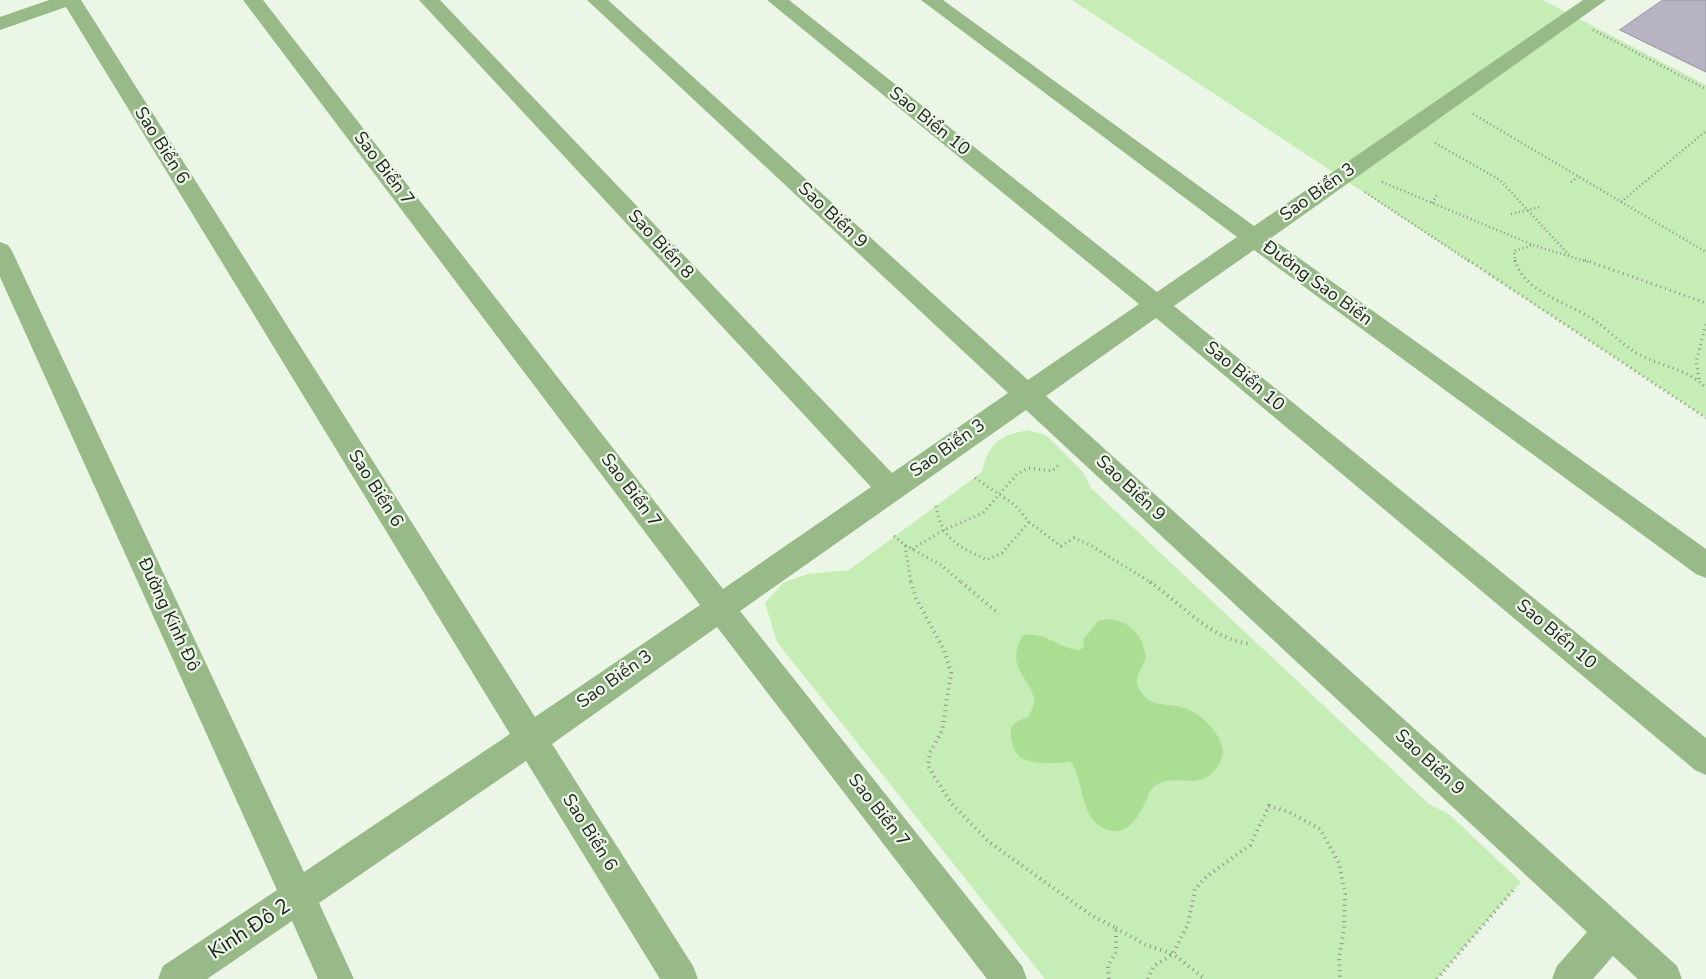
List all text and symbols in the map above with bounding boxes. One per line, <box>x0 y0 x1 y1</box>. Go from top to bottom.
street label: Sao Biển 10 <box>884 83 974 161</box>
street label: Sao Biển 6 <box>129 103 193 189</box>
street label: Sao Biển 7 <box>348 128 418 210</box>
street label: Sao Biển 3 <box>1276 159 1360 227</box>
street label: Sao Biển 9 <box>793 178 871 254</box>
street label: Sao Biển 8 <box>622 206 698 284</box>
street label: Đường Sao Biển <box>1258 237 1376 331</box>
street label: Sao Biển 10 <box>1200 337 1288 417</box>
street label: Sao Biển 3 <box>906 415 990 483</box>
street label: Sao Biển 6 <box>343 446 407 532</box>
street label: Sao Biển 7 <box>595 450 665 532</box>
street label: Sao Biển 9 <box>1091 451 1169 527</box>
street label: Đường Kinh Đô <box>132 555 204 675</box>
street label: Sao Biển 10 <box>1512 595 1600 675</box>
street label: Sao Biển 3 <box>573 646 657 714</box>
street label: Sao Biển 9 <box>1390 725 1468 801</box>
street label: Sao Biển 7 <box>843 770 913 852</box>
street label: Sao Biển 6 <box>557 790 621 876</box>
street label: Kinh Đô 2 <box>204 894 296 966</box>

